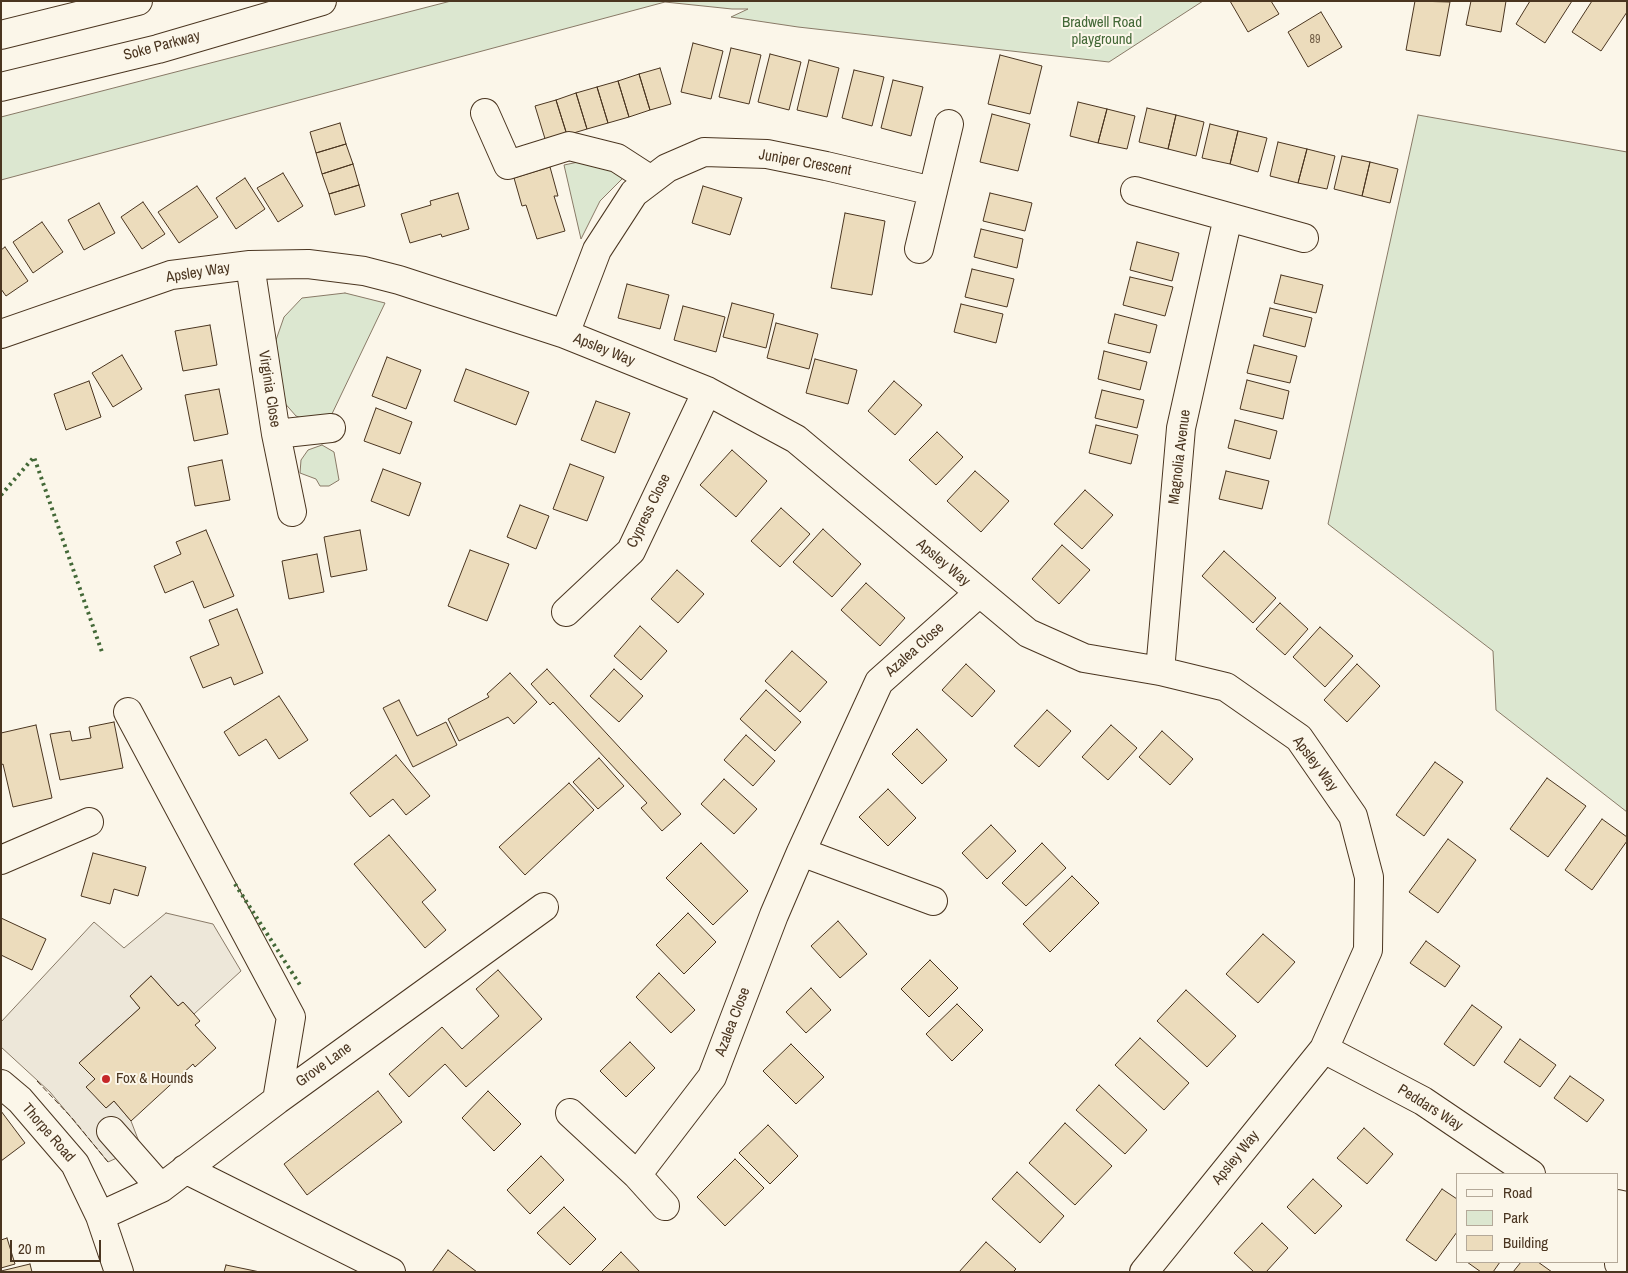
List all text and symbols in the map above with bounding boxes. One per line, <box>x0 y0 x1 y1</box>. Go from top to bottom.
park label: Bradwell Road playground <box>1062 14 1142 49</box>
street label: Soke Parkway <box>122 27 202 65</box>
house number: 89 <box>1310 33 1320 47</box>
street label: Juniper Crescent <box>757 146 853 180</box>
street label: Apsley Way <box>165 259 231 287</box>
street label: Apsley Way <box>571 330 637 370</box>
street label: Virginia Close <box>254 349 284 429</box>
street label: Magnolia Avenue <box>1165 408 1195 506</box>
street label: Cypress Close <box>623 471 675 551</box>
street label: Apsley Way <box>913 535 973 591</box>
street label: Azalea Close <box>882 619 948 681</box>
street label: Apsley Way <box>1288 733 1342 795</box>
street label: Azalea Close <box>712 985 754 1059</box>
street label: Grove Lane <box>293 1039 355 1091</box>
place label: Fox & Hounds <box>116 1070 193 1088</box>
marker: Fox & Hounds <box>100 1073 112 1085</box>
street label: Peddars Way <box>1394 1081 1466 1135</box>
street label: Thorpe Road <box>18 1100 78 1166</box>
street label: Apsley Way <box>1209 1127 1263 1189</box>
legend <box>1456 1173 1618 1263</box>
text: Road <box>1503 1182 1532 1203</box>
text: Park <box>1503 1207 1528 1228</box>
scale bar <box>12 1230 104 1262</box>
text: Building <box>1503 1232 1548 1253</box>
text: 20 m <box>18 1238 45 1259</box>

